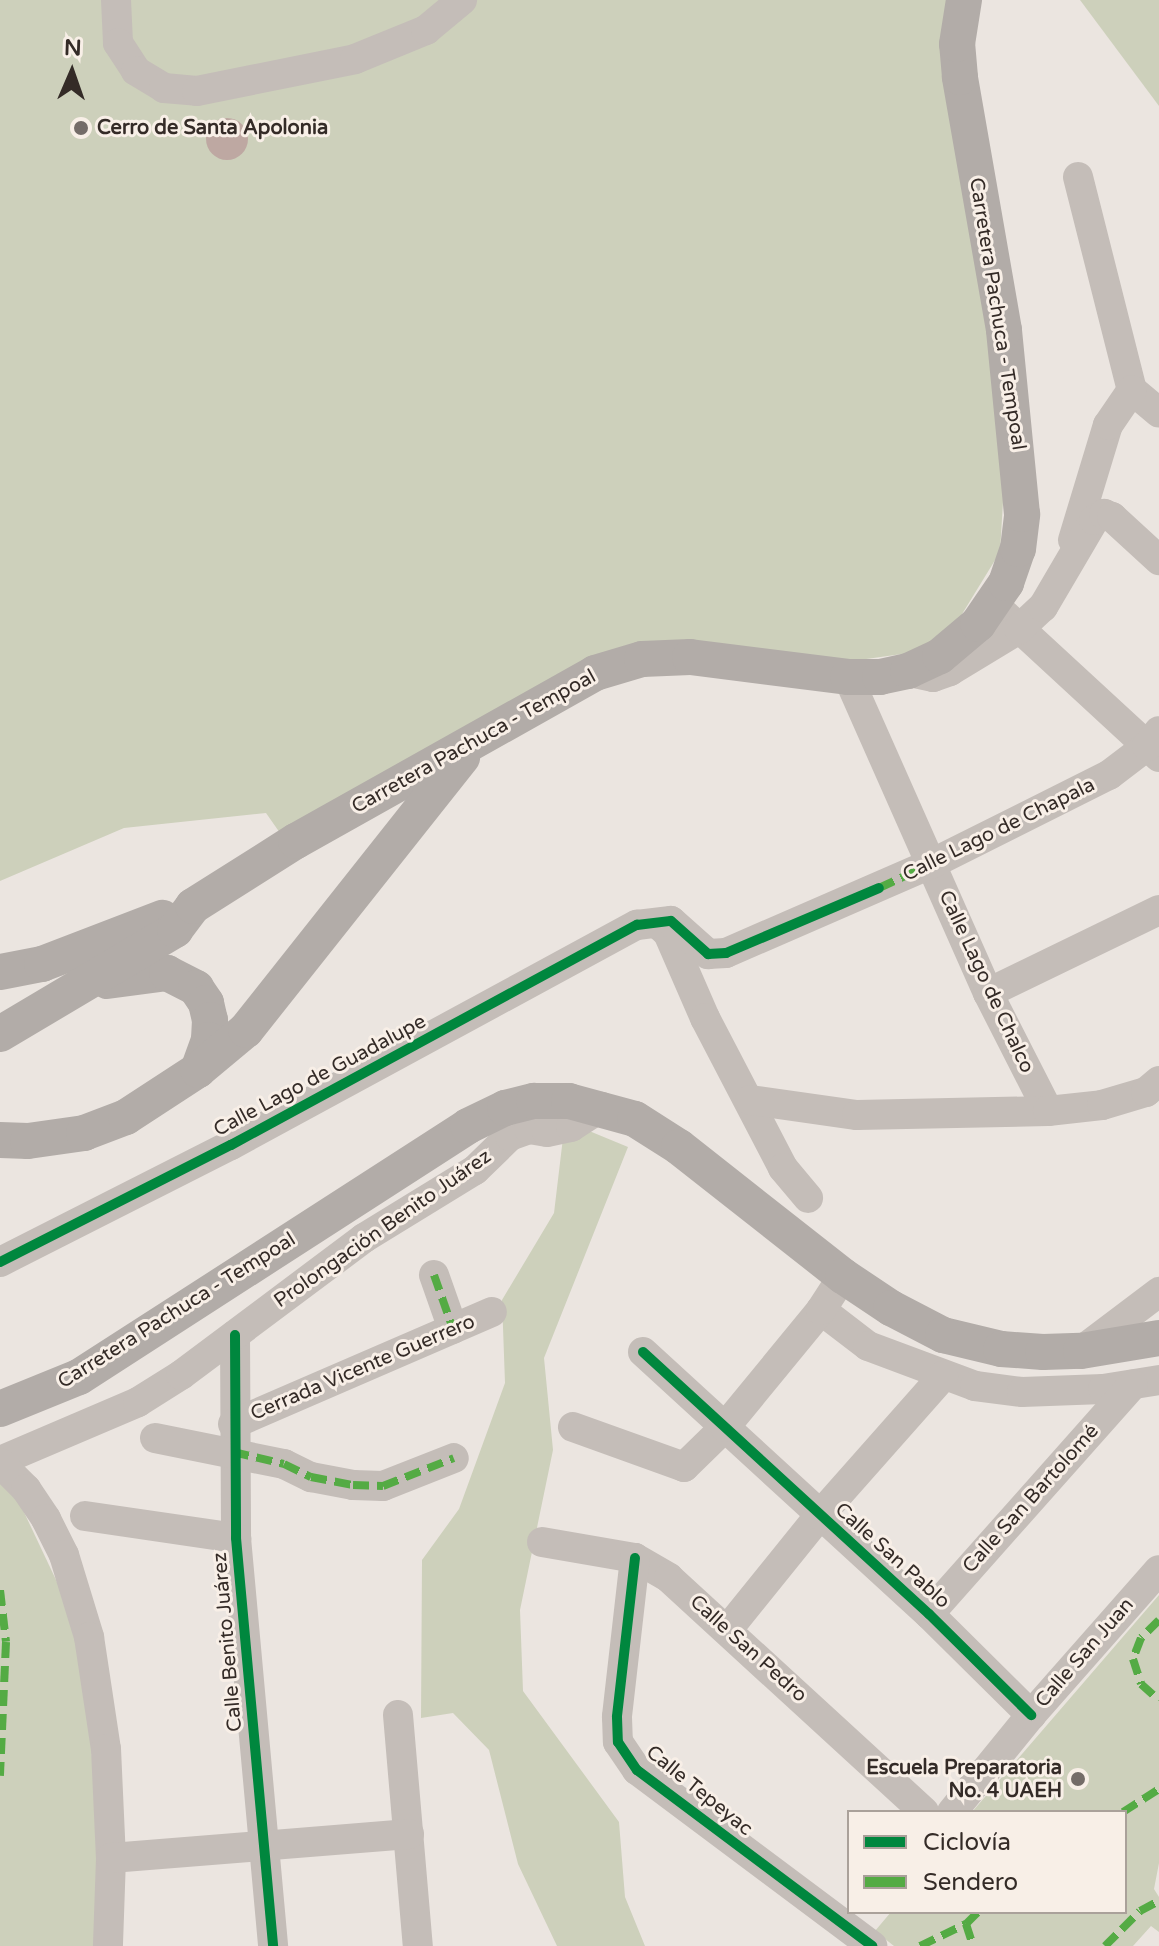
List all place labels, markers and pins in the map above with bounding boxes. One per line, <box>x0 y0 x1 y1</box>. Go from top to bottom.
place label: Cerro de Santa Apolonia <box>97 116 328 140</box>
marker: Cerro de Santa Apolonia <box>72 119 90 137</box>
place label: Escuela Preparatoria No. 4 UAEH <box>866 1756 1062 1803</box>
marker: Escuela Preparatoria No. 4 UAEH <box>1069 1770 1087 1788</box>

